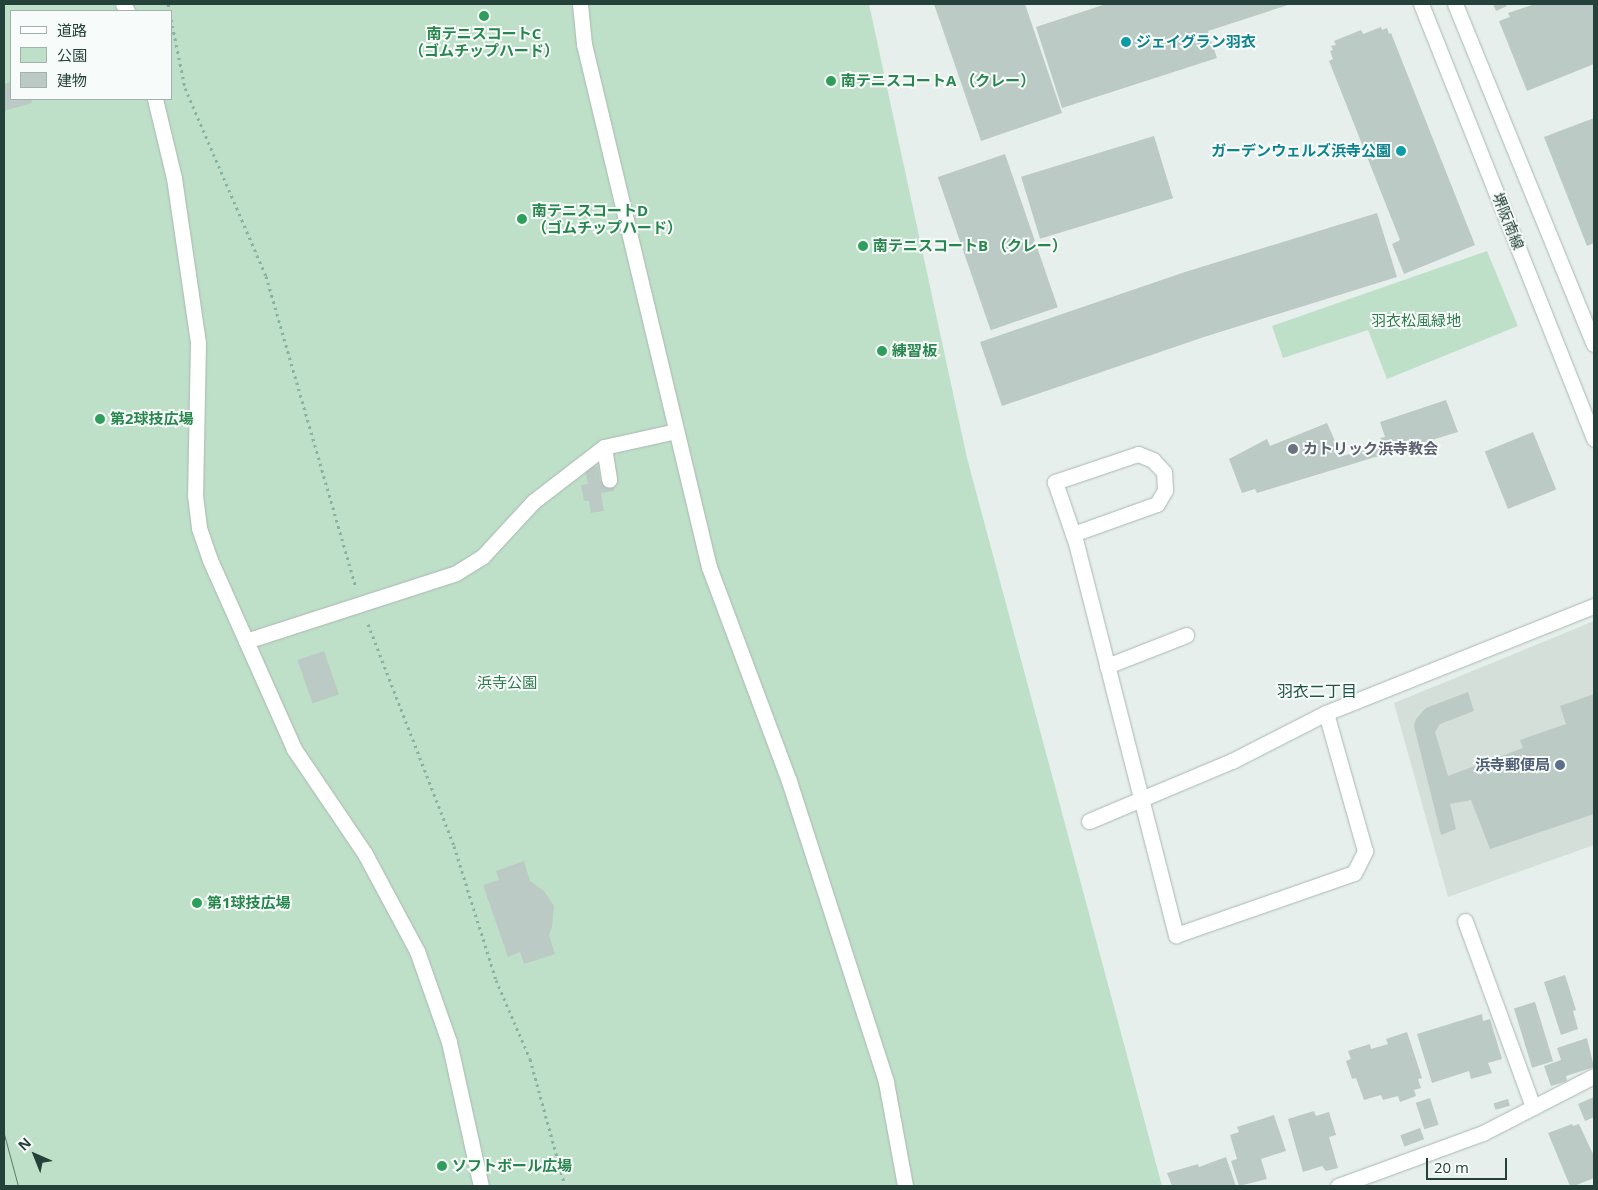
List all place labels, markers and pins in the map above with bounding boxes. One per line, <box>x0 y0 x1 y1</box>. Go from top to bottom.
marker: 南テニスコートC （ゴムチップハード） <box>478 10 490 22</box>
place label: 南テニスコートC （ゴムチップハード） <box>409 24 559 59</box>
place label: ジェイグラン羽衣 <box>1136 33 1256 51</box>
marker: ジェイグラン羽衣 <box>1120 36 1132 48</box>
place label: 南テニスコートA （クレー） <box>841 72 1035 90</box>
marker: 南テニスコートA （クレー） <box>825 75 837 87</box>
place label: ガーデンウェルズ浜寺公園 <box>1211 142 1391 160</box>
marker: ガーデンウェルズ浜寺公園 <box>1395 145 1407 157</box>
place label: 南テニスコートD （ゴムチップハード） <box>532 201 682 236</box>
marker: 南テニスコートD （ゴムチップハード） <box>516 213 528 225</box>
place label: 南テニスコートB （クレー） <box>873 237 1067 255</box>
marker: 南テニスコートB （クレー） <box>857 240 869 252</box>
place label: 練習板 <box>892 342 937 360</box>
marker: 練習板 <box>876 345 888 357</box>
place label: 第2球技広場 <box>110 410 194 428</box>
marker: 第2球技広場 <box>94 413 106 425</box>
place label: カトリック浜寺教会 <box>1303 440 1438 458</box>
marker: カトリック浜寺教会 <box>1287 443 1299 455</box>
place label: 浜寺郵便局 <box>1475 756 1550 774</box>
marker: 浜寺郵便局 <box>1554 759 1566 771</box>
place label: 第1球技広場 <box>207 894 291 912</box>
marker: 第1球技広場 <box>191 897 203 909</box>
place label: ソフトボール広場 <box>452 1157 572 1175</box>
marker: ソフトボール広場 <box>436 1160 448 1172</box>

